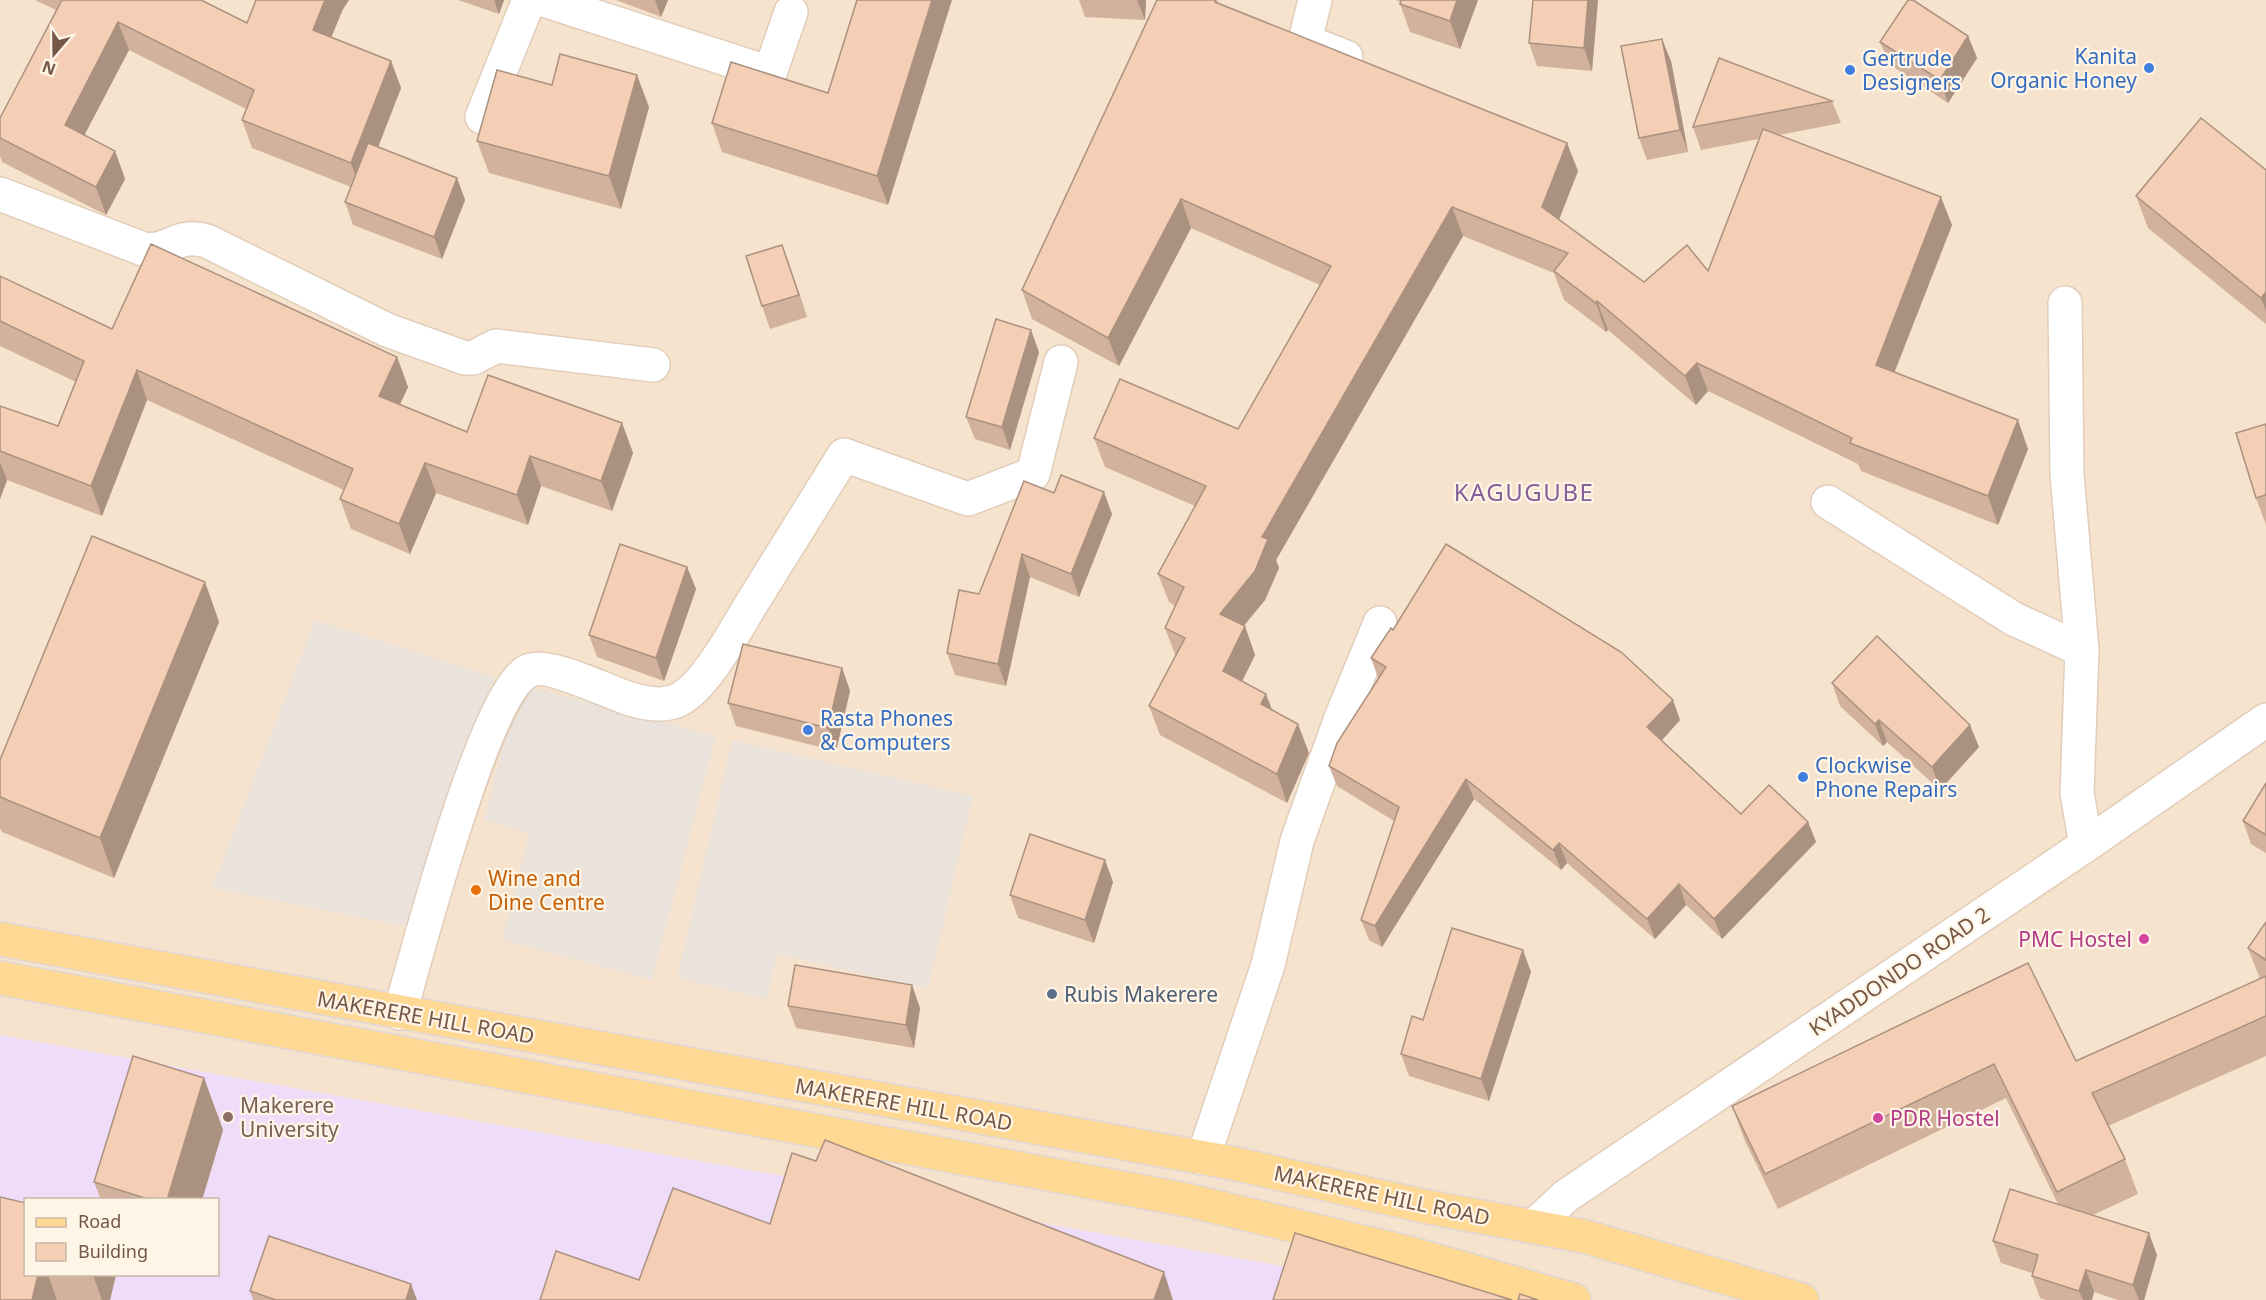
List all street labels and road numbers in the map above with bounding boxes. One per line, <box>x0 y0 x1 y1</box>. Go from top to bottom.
street label: KYADDONDO ROAD 2 <box>1803 900 1995 1042</box>
street label: MAKERERE HILL ROAD <box>315 984 537 1050</box>
street label: MAKERERE HILL ROAD <box>793 1071 1015 1137</box>
street label: MAKERERE HILL ROAD <box>1271 1158 1493 1232</box>

